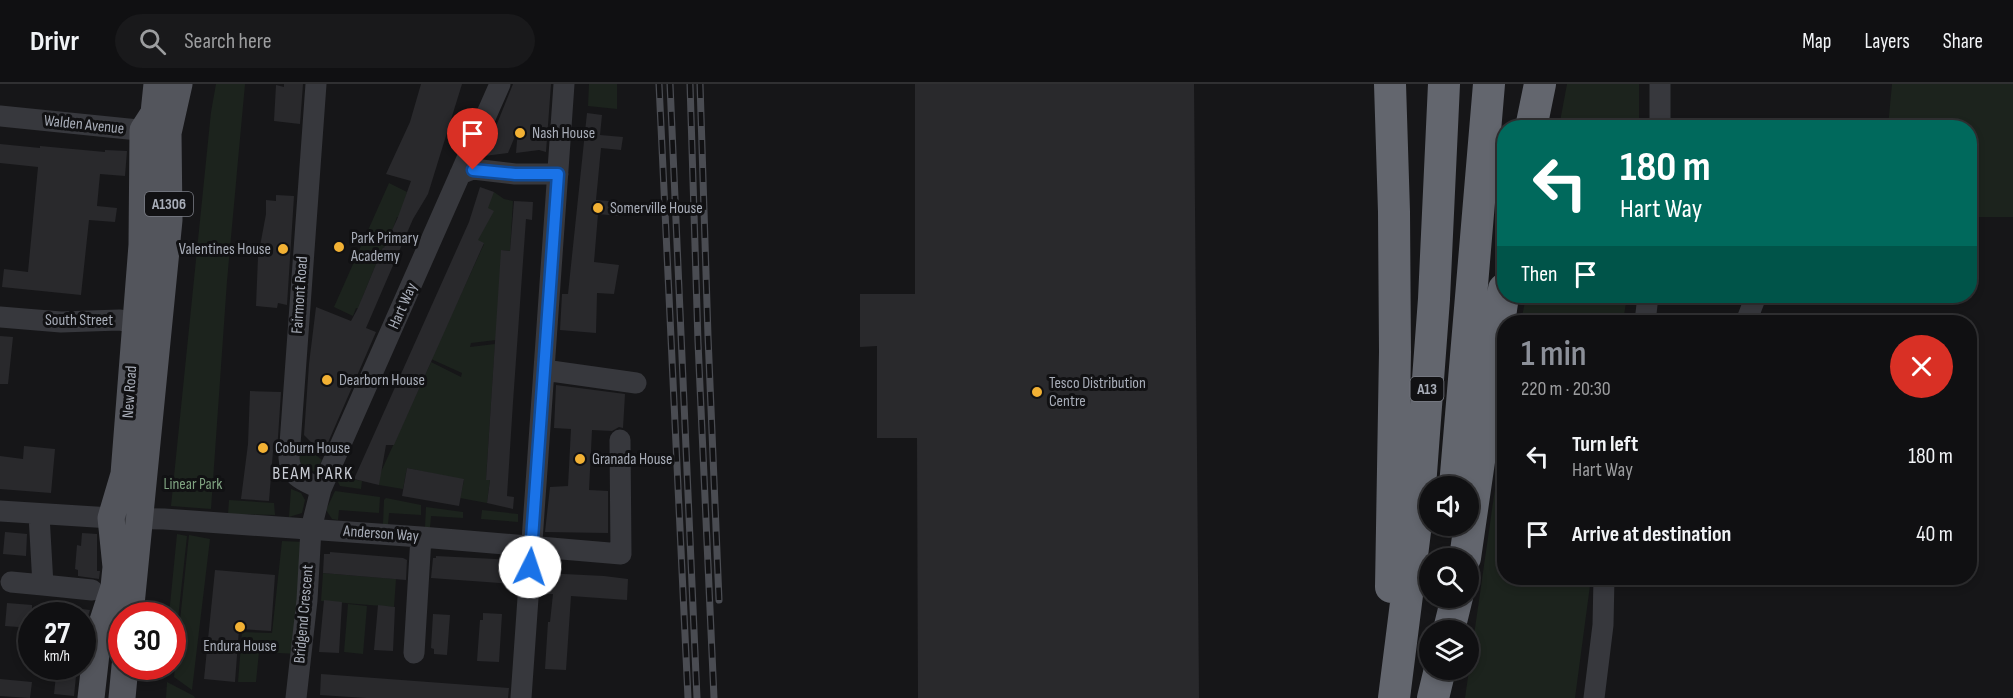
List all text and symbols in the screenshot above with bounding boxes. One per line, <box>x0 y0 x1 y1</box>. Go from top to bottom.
search box <box>115 14 535 68</box>
text: Drivr <box>30 25 79 58</box>
icon: search <box>136 25 169 58</box>
text: Search here <box>184 28 272 55</box>
text: Map <box>1802 29 1831 54</box>
text: Layers <box>1864 29 1910 54</box>
text: Share <box>1943 29 1983 54</box>
pin <box>447 108 498 170</box>
street label: Walden Avenue <box>43 111 125 139</box>
icon: arrive <box>456 117 489 150</box>
place label: Nash House <box>532 124 595 143</box>
marker: Nash House <box>513 126 527 140</box>
text: 180 m <box>1620 142 1711 193</box>
icon: left <box>1521 144 1599 222</box>
road number: A1306 <box>145 192 193 216</box>
text: Hart Way <box>1620 193 1702 225</box>
place label: Somerville House <box>610 199 703 218</box>
marker: Somerville House <box>591 201 605 215</box>
place label: Park Primary Academy <box>350 229 419 266</box>
place label: Valentines House <box>179 240 271 259</box>
marker: Park Primary Academy <box>332 240 346 254</box>
marker: Valentines House <box>276 242 290 256</box>
street label: Fairmont Road <box>288 256 312 334</box>
icon: arrive <box>1569 258 1602 291</box>
text: Then <box>1521 261 1557 288</box>
street label: Hart Way <box>384 280 422 332</box>
street label: South Street <box>45 311 113 330</box>
text: 1 min <box>1521 333 1586 376</box>
button: close <box>1890 335 1953 398</box>
street label: New Road <box>119 365 141 419</box>
place label: Dearborn House <box>339 371 425 390</box>
marker: Dearborn House <box>320 373 334 387</box>
place label: Tesco Distribution Centre <box>1049 374 1146 411</box>
road number: A13 <box>1410 377 1444 401</box>
text: 220 m · 20:30 <box>1521 377 1611 401</box>
marker: Tesco Distribution Centre <box>1030 385 1044 399</box>
text: Turn left <box>1572 431 1638 458</box>
place label: Coburn House <box>275 439 350 458</box>
icon: left <box>1521 440 1554 473</box>
marker: Coburn House <box>256 441 270 455</box>
text: 180 m <box>1908 443 1953 470</box>
place label: Granada House <box>592 450 673 469</box>
marker: Granada House <box>573 452 587 466</box>
text: Hart Way <box>1572 458 1633 482</box>
district label: BEAM PARK <box>272 463 354 484</box>
park label: Linear Park <box>164 475 222 494</box>
map controls <box>1419 476 1479 680</box>
button: sound <box>1419 476 1479 536</box>
icon: arrive <box>1521 518 1554 551</box>
text: Arrive at destination <box>1572 521 1731 548</box>
text: 40 m <box>1916 521 1953 548</box>
street label: Anderson Way <box>342 522 419 546</box>
position arrow <box>498 535 562 599</box>
button: search <box>1419 548 1479 608</box>
street label: Bridgend Crescent <box>290 564 318 664</box>
speed limit sign: 30 <box>108 602 186 680</box>
text: 27 <box>44 616 70 652</box>
marker: Endura House <box>233 620 247 634</box>
button: layers <box>1419 620 1479 680</box>
place label: Endura House <box>203 637 277 656</box>
text: km/h <box>44 647 70 666</box>

